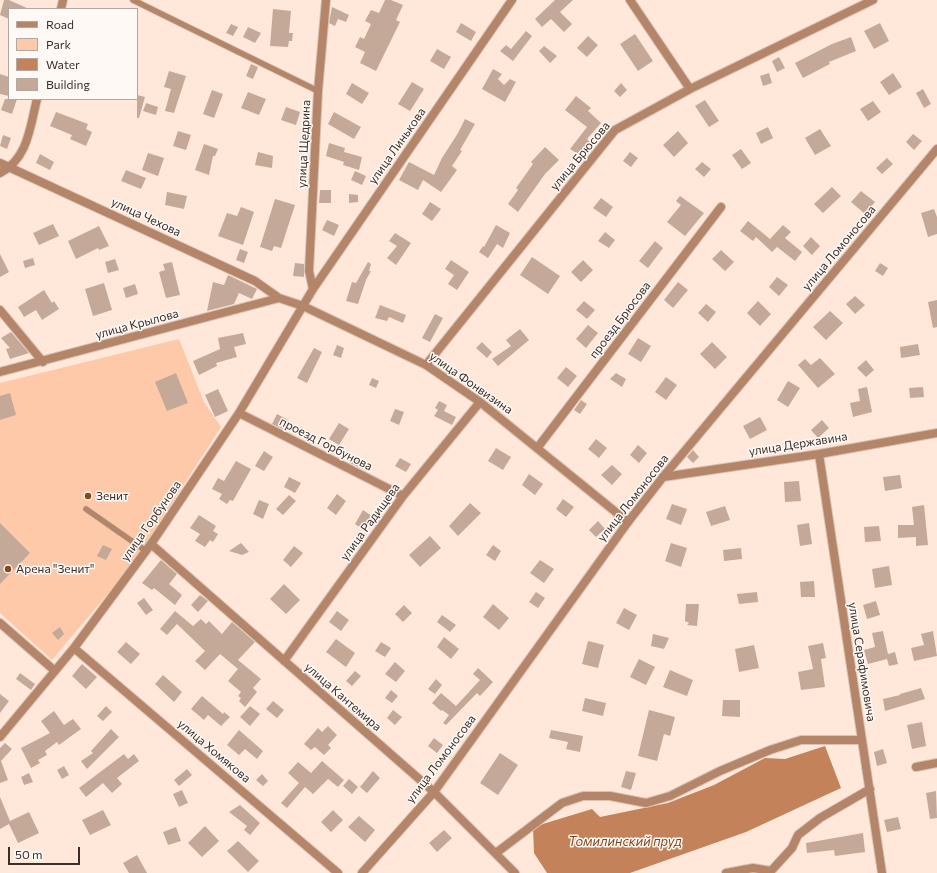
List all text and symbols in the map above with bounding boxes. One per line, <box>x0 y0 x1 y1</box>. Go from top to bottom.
legend <box>8 8 138 100</box>
text: Road <box>46 17 74 31</box>
text: Park <box>46 37 71 51</box>
text: Water <box>46 57 80 71</box>
text: Building <box>46 77 90 91</box>
street label: улица Щедрина <box>294 100 314 188</box>
street label: улица Линькова <box>365 105 429 187</box>
street label: улица Брюсова <box>547 119 613 193</box>
street label: улица Чехова <box>109 195 183 239</box>
street label: улица Ломоносова <box>799 203 879 293</box>
street label: проезд Брюсова <box>586 279 654 361</box>
street label: улица Крылова <box>94 306 180 342</box>
street label: улица Фонвизина <box>427 349 515 417</box>
street label: проезд Горбунова <box>277 414 375 474</box>
street label: улица Державина <box>748 429 848 459</box>
street label: улица Ломоносова <box>594 452 672 544</box>
street label: улица Горбунова <box>118 478 184 564</box>
street label: улица Радищева <box>337 481 403 563</box>
place label: Зенит <box>96 489 129 503</box>
marker: Зенит <box>83 491 93 501</box>
place label: Арена "Зенит" <box>16 562 94 576</box>
marker: Арена "Зенит" <box>3 564 13 574</box>
street label: улица Серафимовича <box>845 601 879 723</box>
street label: улица Кантемира <box>302 660 384 734</box>
street label: улица Ломоносова <box>403 712 479 806</box>
street label: улица Хомякова <box>175 716 253 786</box>
water label: Томилинский пруд <box>568 834 682 850</box>
scale bar <box>10 839 82 865</box>
text: 50 m <box>15 847 43 861</box>

